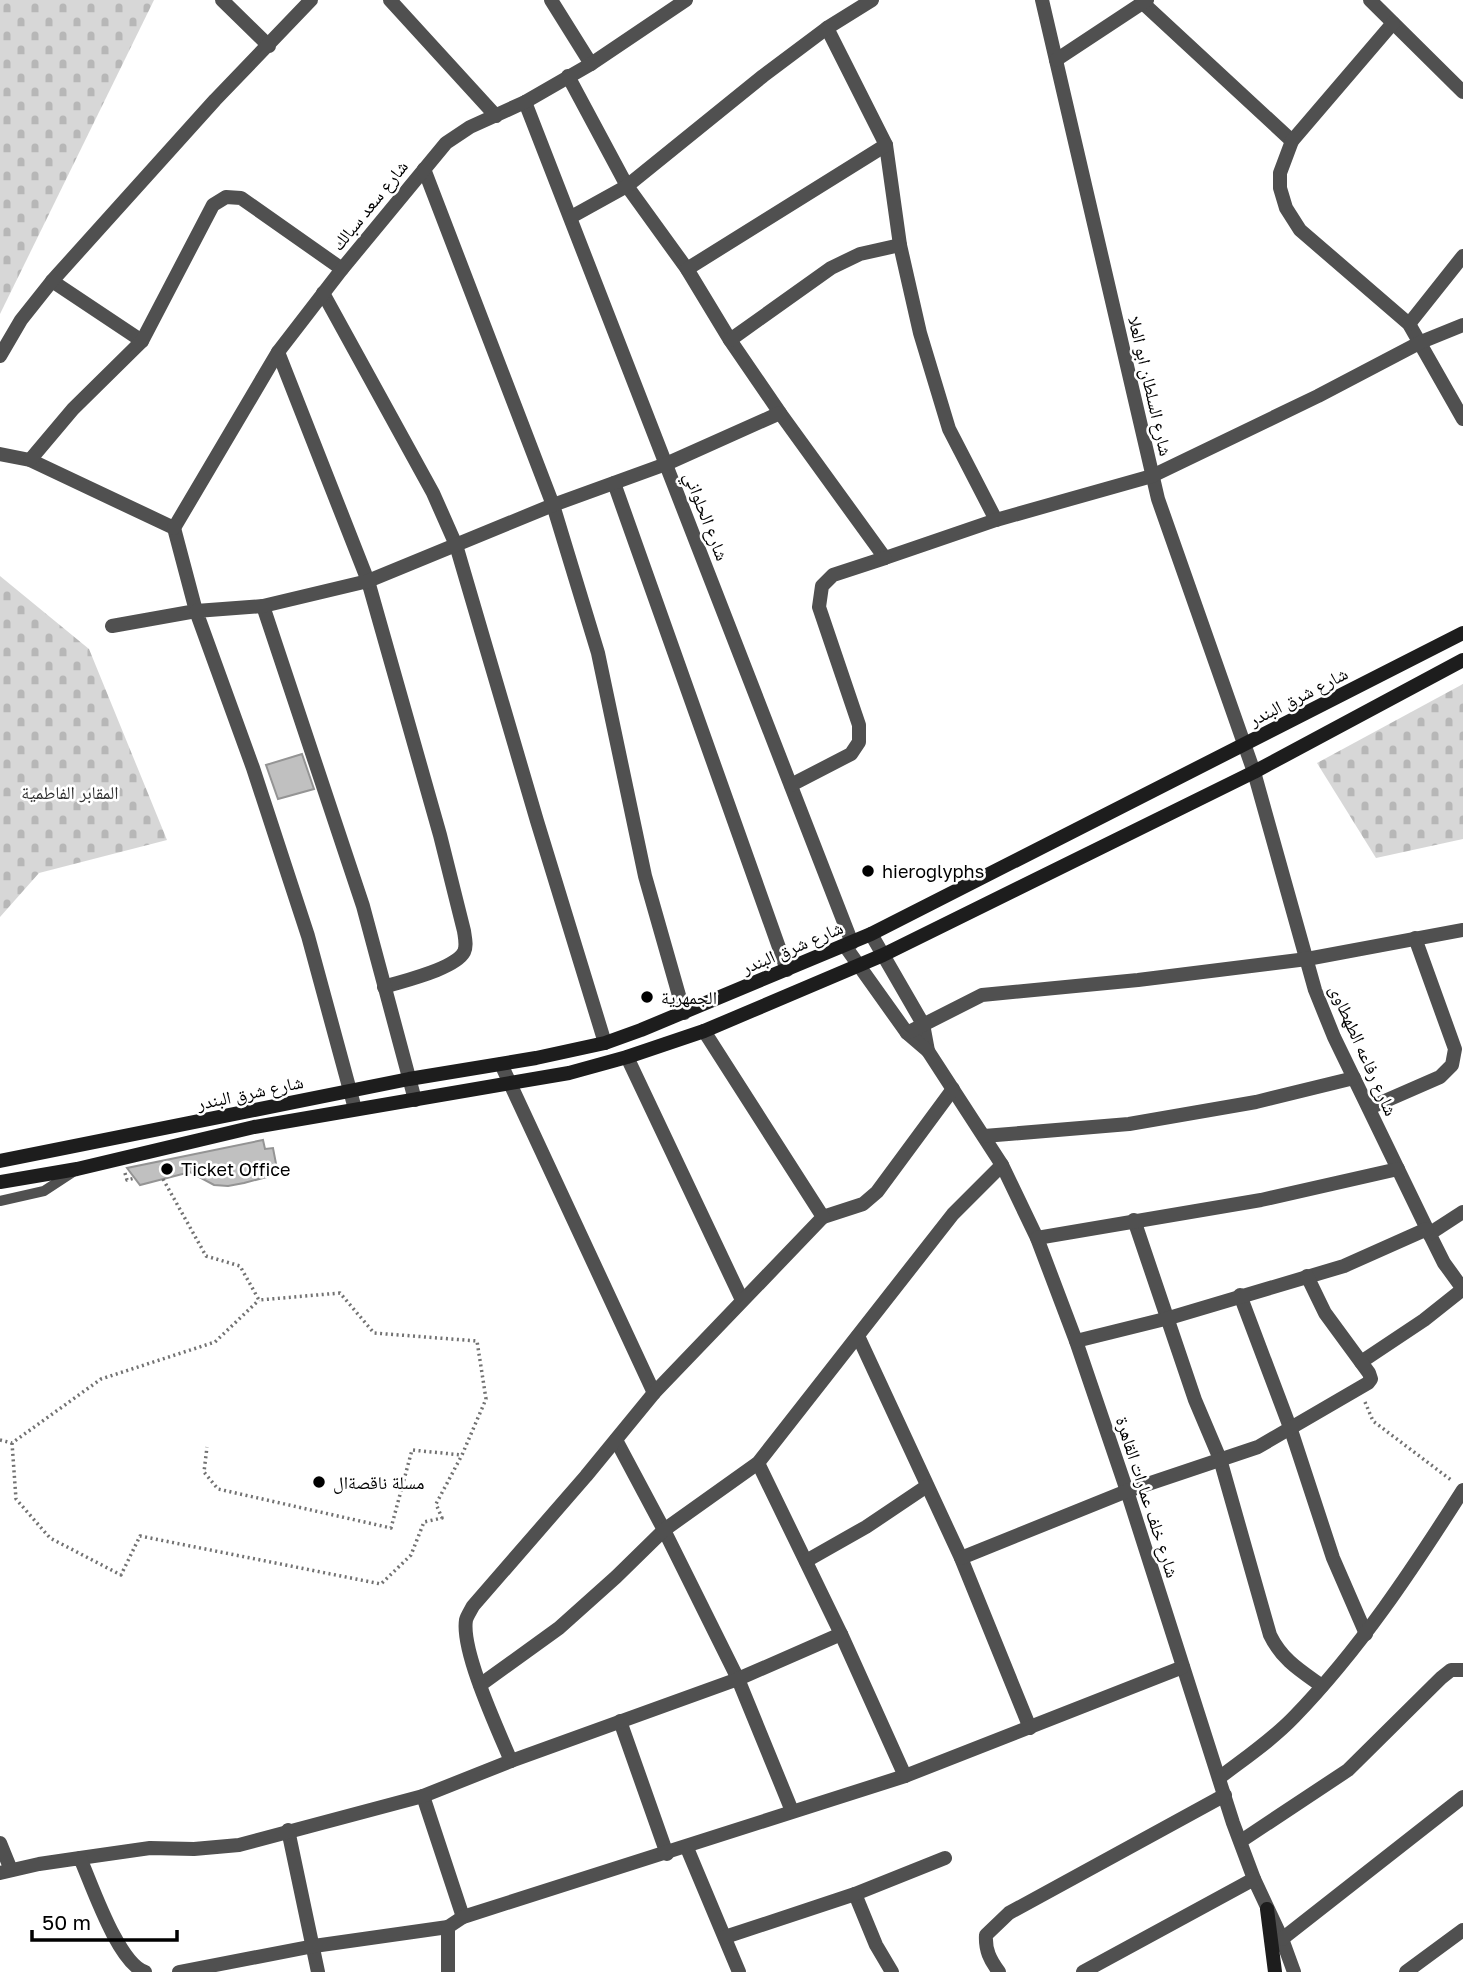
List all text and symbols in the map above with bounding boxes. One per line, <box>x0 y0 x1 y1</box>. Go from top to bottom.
street label: شارع سعد سبالك <box>326 155 413 255</box>
street label: شارع السلطان ابو العلا <box>1123 314 1178 458</box>
street label: شارع الحلواني <box>676 469 734 565</box>
street label: شارع شرق البندر <box>1244 662 1352 732</box>
park label: المقابر الفاطمية <box>21 781 119 804</box>
place label: hieroglyphs <box>882 860 984 882</box>
marker: hieroglyphs <box>860 863 876 879</box>
street label: شارع شرق البندر <box>737 916 846 980</box>
street label: شارع رفاعه الطهطاوى <box>1324 981 1403 1119</box>
place label: الجمهرية <box>661 986 717 1008</box>
marker: الجمهرية <box>639 989 655 1005</box>
street label: شارع شرق البندر <box>194 1070 305 1115</box>
place label: Ticket Office <box>181 1158 290 1180</box>
marker: Ticket Office <box>159 1161 175 1177</box>
street label: شارع خلف عمارات القاهرة <box>1111 1414 1184 1581</box>
place label: مسلة ناقصةال <box>333 1471 424 1494</box>
marker: مسلة ناقصةال <box>311 1474 327 1490</box>
scale bar <box>32 1898 177 1942</box>
text: 50 m <box>42 1909 91 1935</box>

